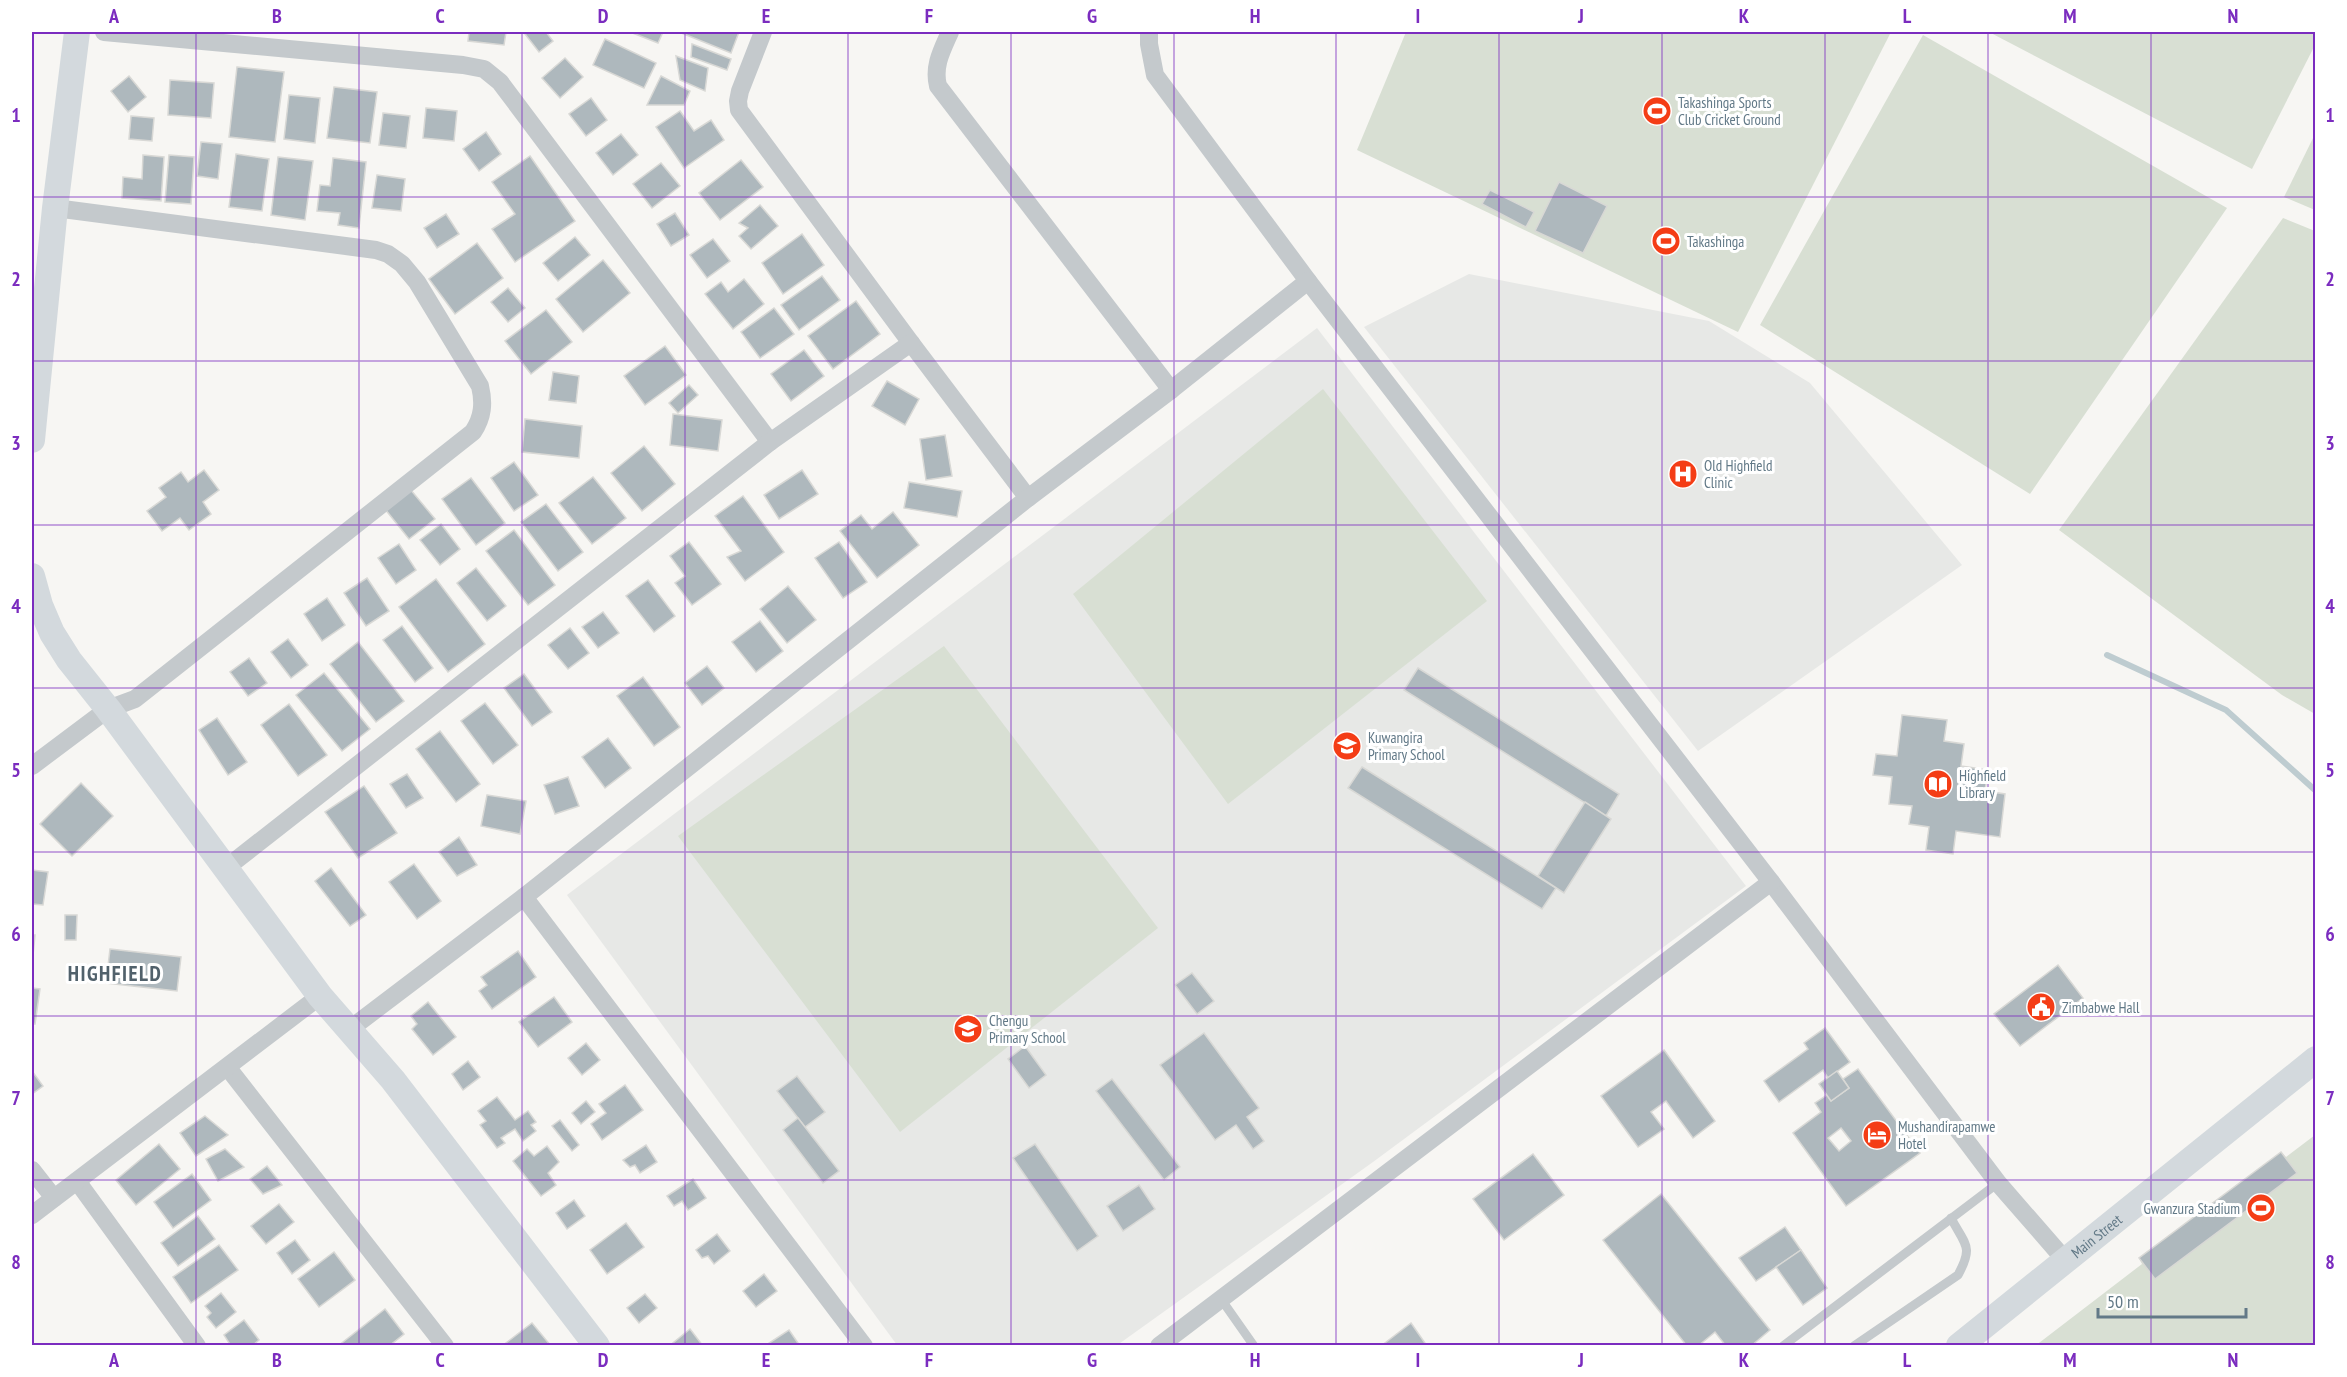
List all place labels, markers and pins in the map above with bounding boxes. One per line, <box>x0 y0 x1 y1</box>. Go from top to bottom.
place label: Takashinga Sports Club Cricket Ground <box>1678 93 1781 129</box>
sports icon: Takashinga Sports Club Cricket Ground <box>1641 95 1673 127</box>
sports icon: Takashinga <box>1650 225 1682 257</box>
place label: Takashinga <box>1687 232 1744 251</box>
place label: Old Highfield Clinic <box>1704 456 1773 492</box>
hospital icon: Old Highfield Clinic <box>1667 458 1699 490</box>
place label: Kuwangira Primary School <box>1368 728 1445 764</box>
school or university icon: Kuwangira Primary School <box>1331 730 1363 762</box>
place label: Highfield Library <box>1959 766 2006 802</box>
library icon: Highfield Library <box>1922 768 1954 800</box>
public building icon: Zimbabwe Hall <box>2025 991 2057 1023</box>
place label: Zimbabwe Hall <box>2062 998 2140 1017</box>
place label: Chengu Primary School <box>989 1011 1066 1047</box>
school or university icon: Chengu Primary School <box>952 1013 984 1045</box>
place label: Mushandirapamwe Hotel <box>1898 1117 1995 1153</box>
hotel icon: Mushandirapamwe Hotel <box>1861 1119 1893 1151</box>
sports icon: Gwanzura Stadium <box>2245 1192 2277 1224</box>
place label: Gwanzura Stadium <box>2143 1199 2240 1218</box>

